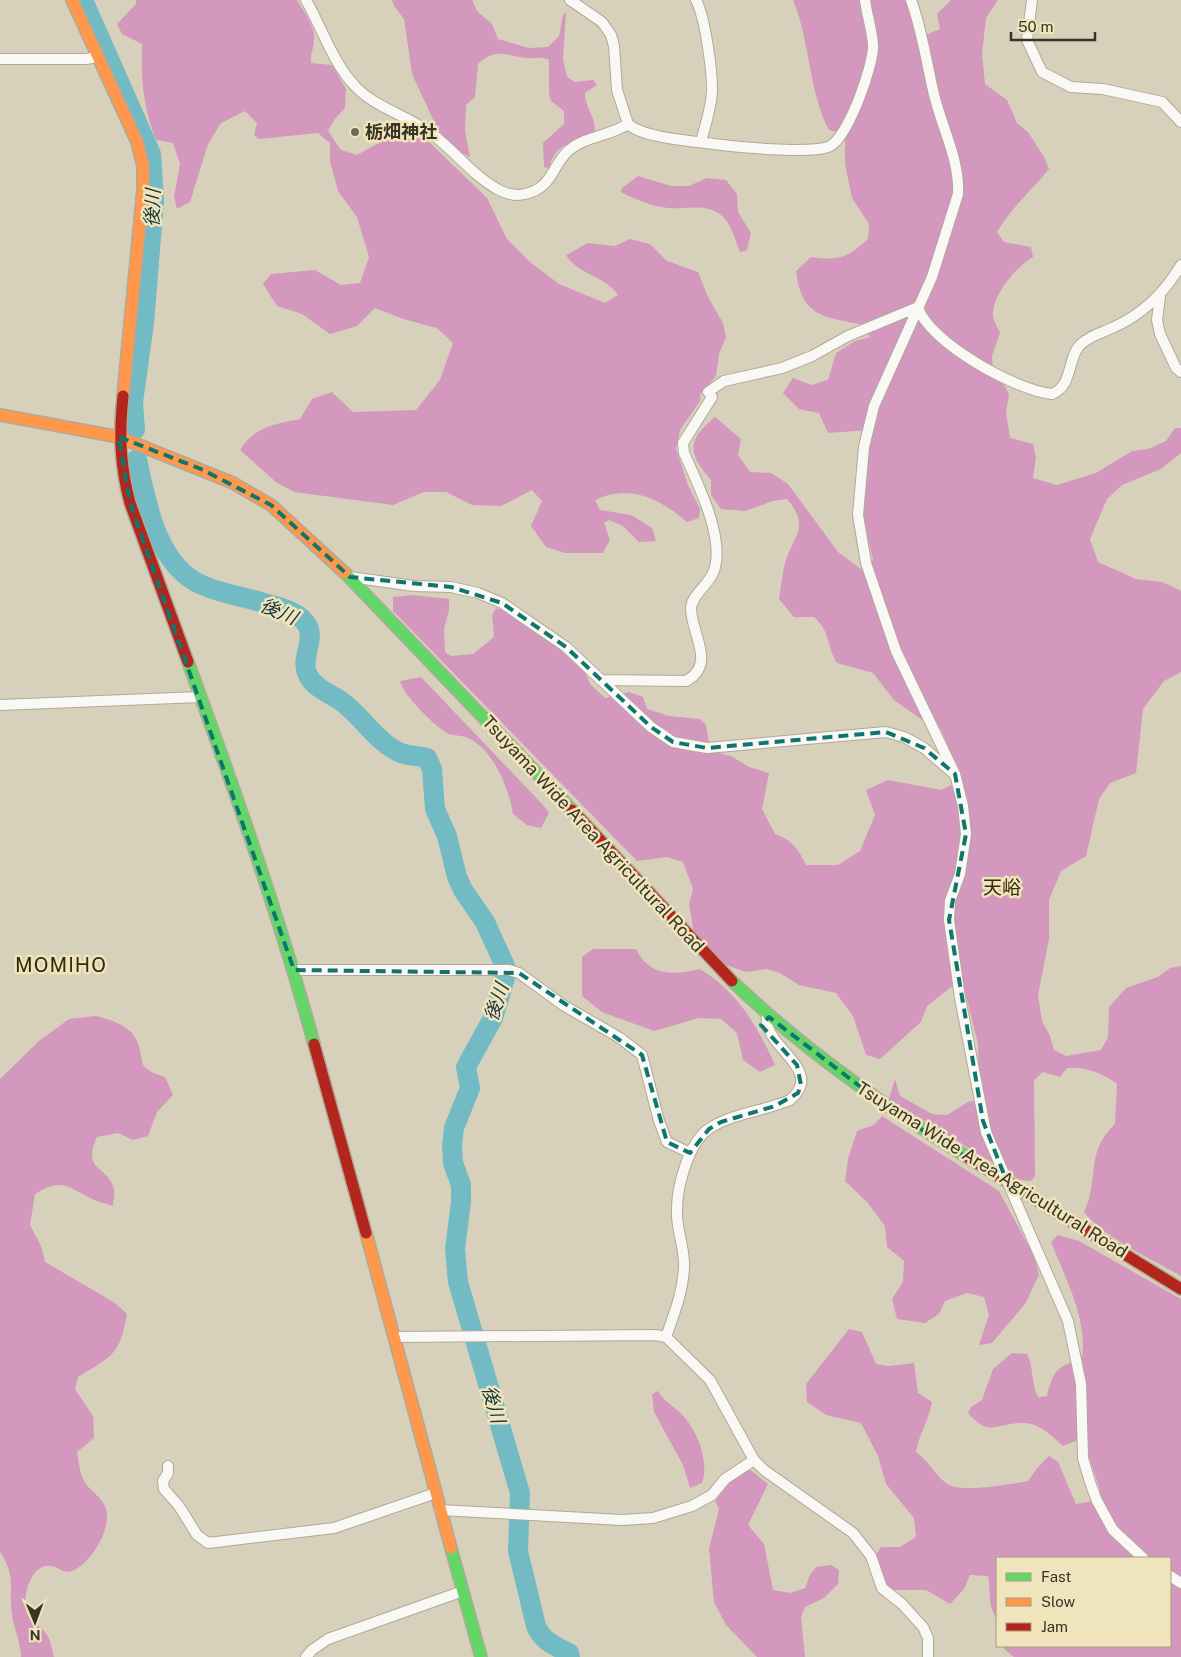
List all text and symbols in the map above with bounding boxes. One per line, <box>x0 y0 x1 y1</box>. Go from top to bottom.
scale bar <box>1011 10 1095 42</box>
text: 50 m <box>1018 18 1053 35</box>
place label: 栃畑神社 <box>365 121 437 142</box>
marker: 栃畑神社 <box>349 126 361 138</box>
water label: 後川 <box>140 187 164 227</box>
water label: 後川 <box>257 593 303 629</box>
street label: Tsuyama Wide Area Agricultural Road <box>478 711 709 956</box>
district label: 天峪 <box>983 876 1021 898</box>
district label: MOMIHO <box>15 953 107 977</box>
water label: 後川 <box>479 979 513 1024</box>
street label: Tsuyama Wide Area Agricultural Road <box>853 1077 1132 1262</box>
water label: 後川 <box>478 1383 510 1427</box>
legend <box>996 1557 1171 1647</box>
text: Fast <box>1041 1568 1071 1585</box>
text: Slow <box>1041 1593 1076 1610</box>
north arrow <box>10 1597 60 1647</box>
text: Jam <box>1041 1618 1068 1635</box>
text: N <box>30 1627 41 1643</box>

